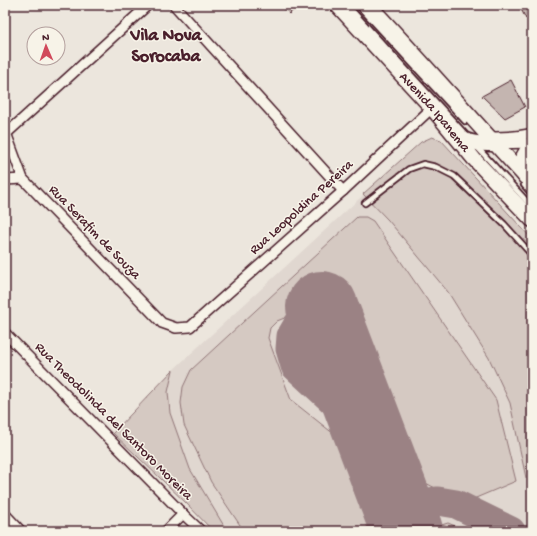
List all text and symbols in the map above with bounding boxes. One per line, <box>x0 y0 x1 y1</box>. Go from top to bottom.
north arrow <box>26 26 66 66</box>
district label: Vila Nova Sorocaba <box>129 26 203 68</box>
text: N <box>42 32 50 44</box>
street label: Avenida Ipanema <box>395 69 474 157</box>
street label: Rua Leopoldina Pereira <box>247 156 358 259</box>
street label: Rua Serafim de Souza <box>44 182 144 285</box>
street label: Rua Theodolinda del Santoro Moreira <box>31 340 196 505</box>

